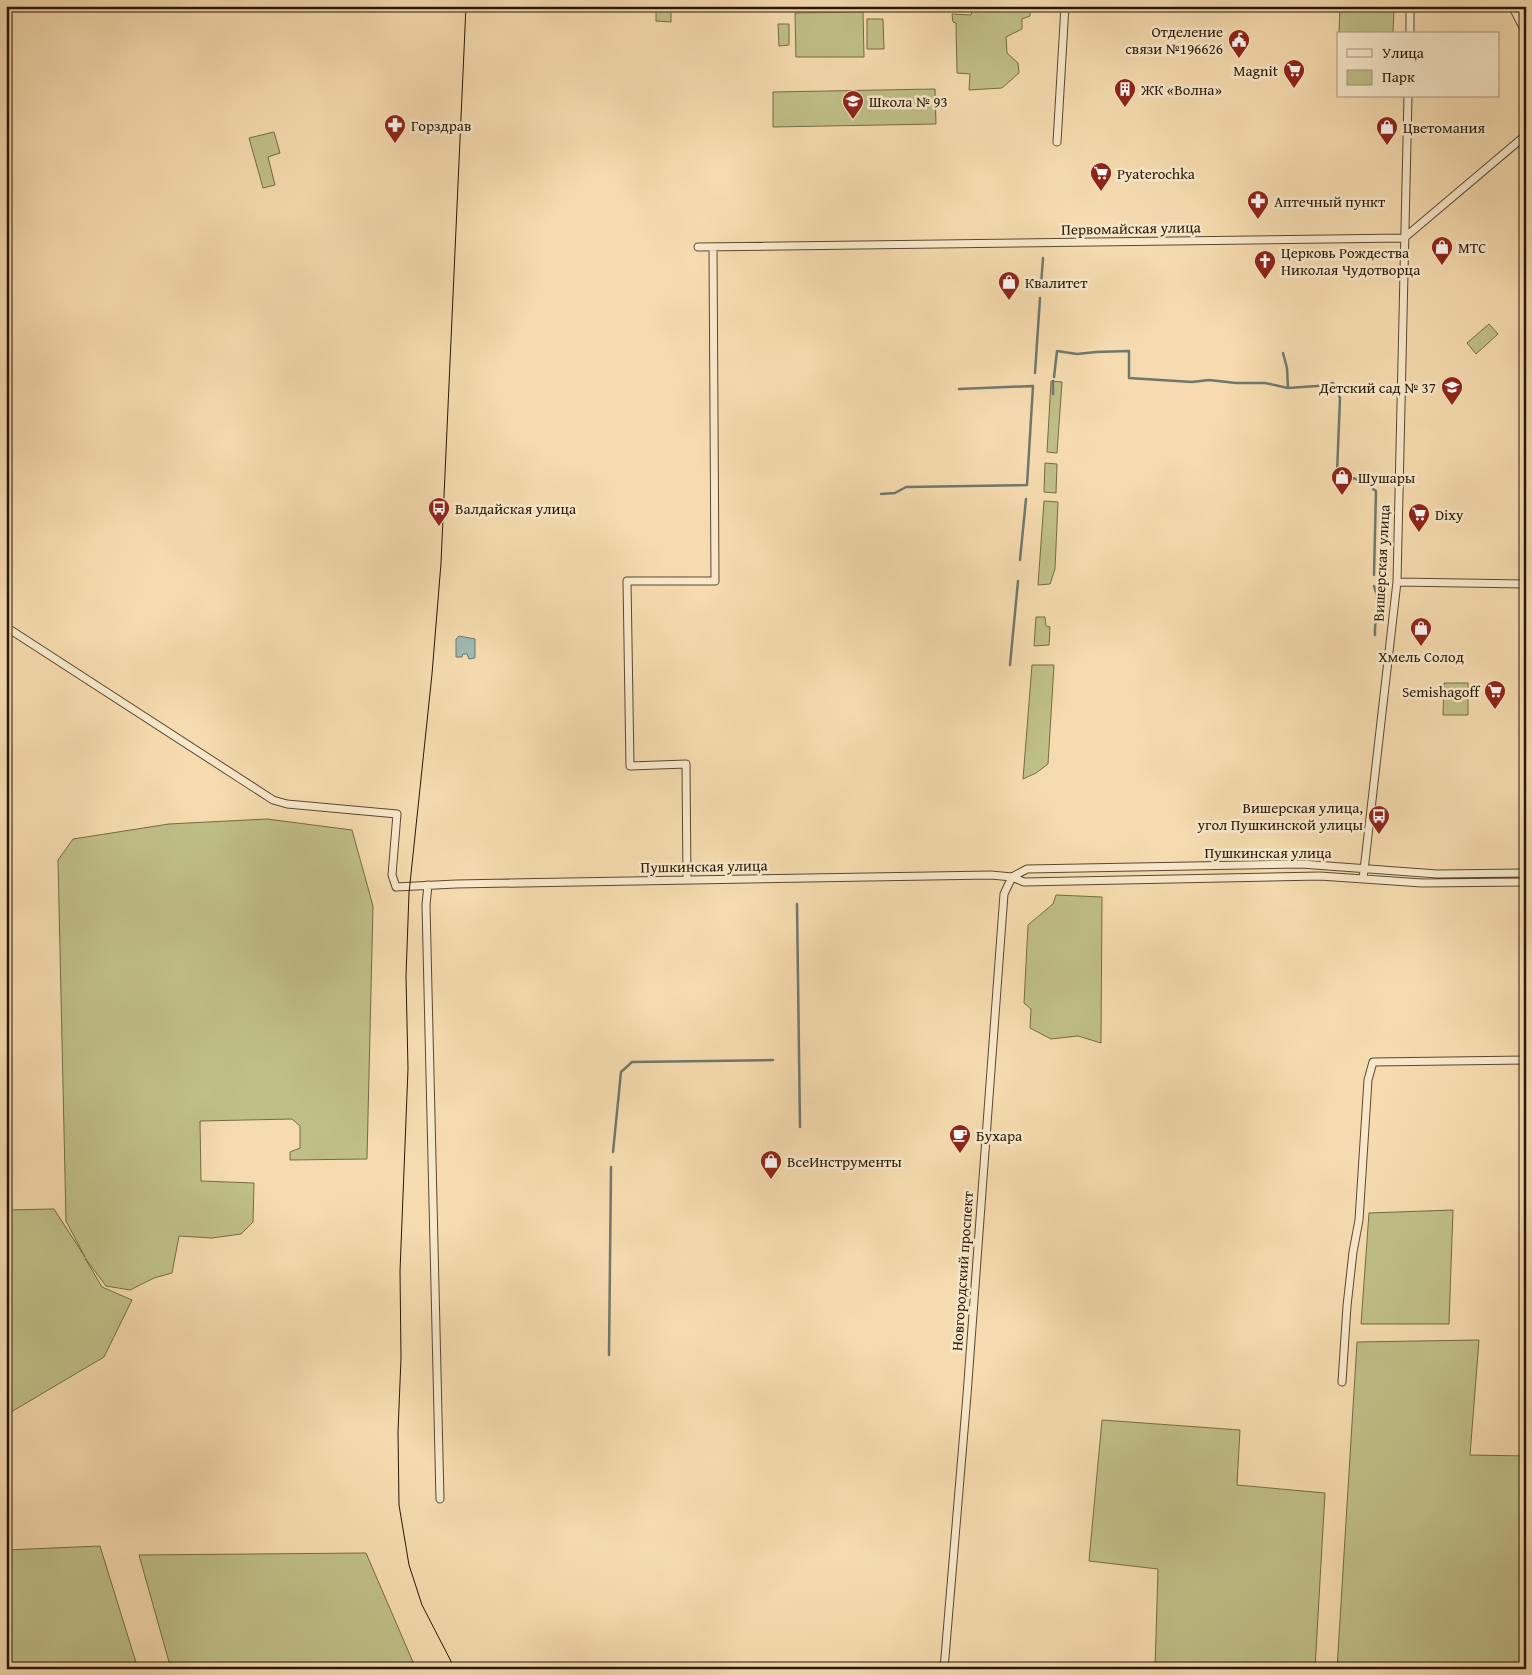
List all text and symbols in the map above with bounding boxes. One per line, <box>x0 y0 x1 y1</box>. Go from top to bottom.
place label: Отделение связи №196626 <box>1125 21 1223 59</box>
public building icon: Отделение связи №196626 <box>1227 28 1251 59</box>
legend <box>1337 32 1500 98</box>
text: Улица <box>1382 42 1425 63</box>
supermarket icon: Magnit <box>1282 58 1306 89</box>
place label: Magnit <box>1233 60 1279 81</box>
text: Парк <box>1382 66 1415 87</box>
building icon: ЖК «Волна» <box>1113 77 1137 108</box>
place label: ЖК «Волна» <box>1140 79 1222 100</box>
school or university icon: Школа № 93 <box>841 89 865 120</box>
place label: Школа № 93 <box>869 91 948 112</box>
pharmacy icon: Горздрав <box>383 113 407 144</box>
place label: Горздрав <box>411 115 471 136</box>
shop icon: Цветомания <box>1375 115 1399 146</box>
place label: Цветомания <box>1403 117 1485 138</box>
supermarket icon: Pyaterochka <box>1089 161 1113 192</box>
place label: Pyaterochka <box>1117 163 1195 184</box>
pharmacy icon: Аптечный пункт <box>1246 189 1270 220</box>
place label: Аптечный пункт <box>1274 191 1386 212</box>
street label: Первомайская улица <box>1061 216 1202 240</box>
shop icon: МТС <box>1430 235 1454 266</box>
place label: МТС <box>1458 237 1486 258</box>
place label: Церковь Рождества Николая Чудотворца <box>1281 242 1421 280</box>
church icon: Церковь Рождества Николая Чудотворца <box>1253 249 1277 280</box>
shop icon: Квалитет <box>997 270 1021 301</box>
place label: Квалитет <box>1025 272 1088 293</box>
school or university icon: Детский сад № 37 <box>1440 375 1464 406</box>
place label: Детский сад № 37 <box>1318 377 1436 398</box>
shop icon: Шушары <box>1330 465 1354 496</box>
place label: Шушары <box>1358 467 1416 488</box>
bus stop icon: Валдайская улица <box>427 496 451 527</box>
place label: Валдайская улица <box>455 498 577 519</box>
supermarket icon: Dixy <box>1407 502 1431 533</box>
street label: Вишерская улица <box>1367 503 1395 622</box>
place label: Dixy <box>1435 504 1464 525</box>
shop icon: Хмель Солод <box>1409 616 1433 647</box>
place label: Хмель Солод <box>1378 646 1464 667</box>
supermarket icon: Semishagoff <box>1483 679 1507 710</box>
place label: Semishagoff <box>1402 681 1480 702</box>
place label: Вишерская улица, угол Пушкинской улицы <box>1196 797 1363 835</box>
bus stop icon: Вишерская улица, угол Пушкинской улицы <box>1367 804 1391 835</box>
street label: Пушкинская улица <box>1204 842 1332 863</box>
street label: Пушкинская улица <box>640 854 769 878</box>
cafe icon: Бухара <box>948 1123 972 1154</box>
place label: Бухара <box>976 1125 1023 1146</box>
shop icon: ВсеИнструменты <box>759 1149 783 1180</box>
place label: ВсеИнструменты <box>787 1151 902 1172</box>
street label: Новгородский проспект <box>946 1190 978 1352</box>

